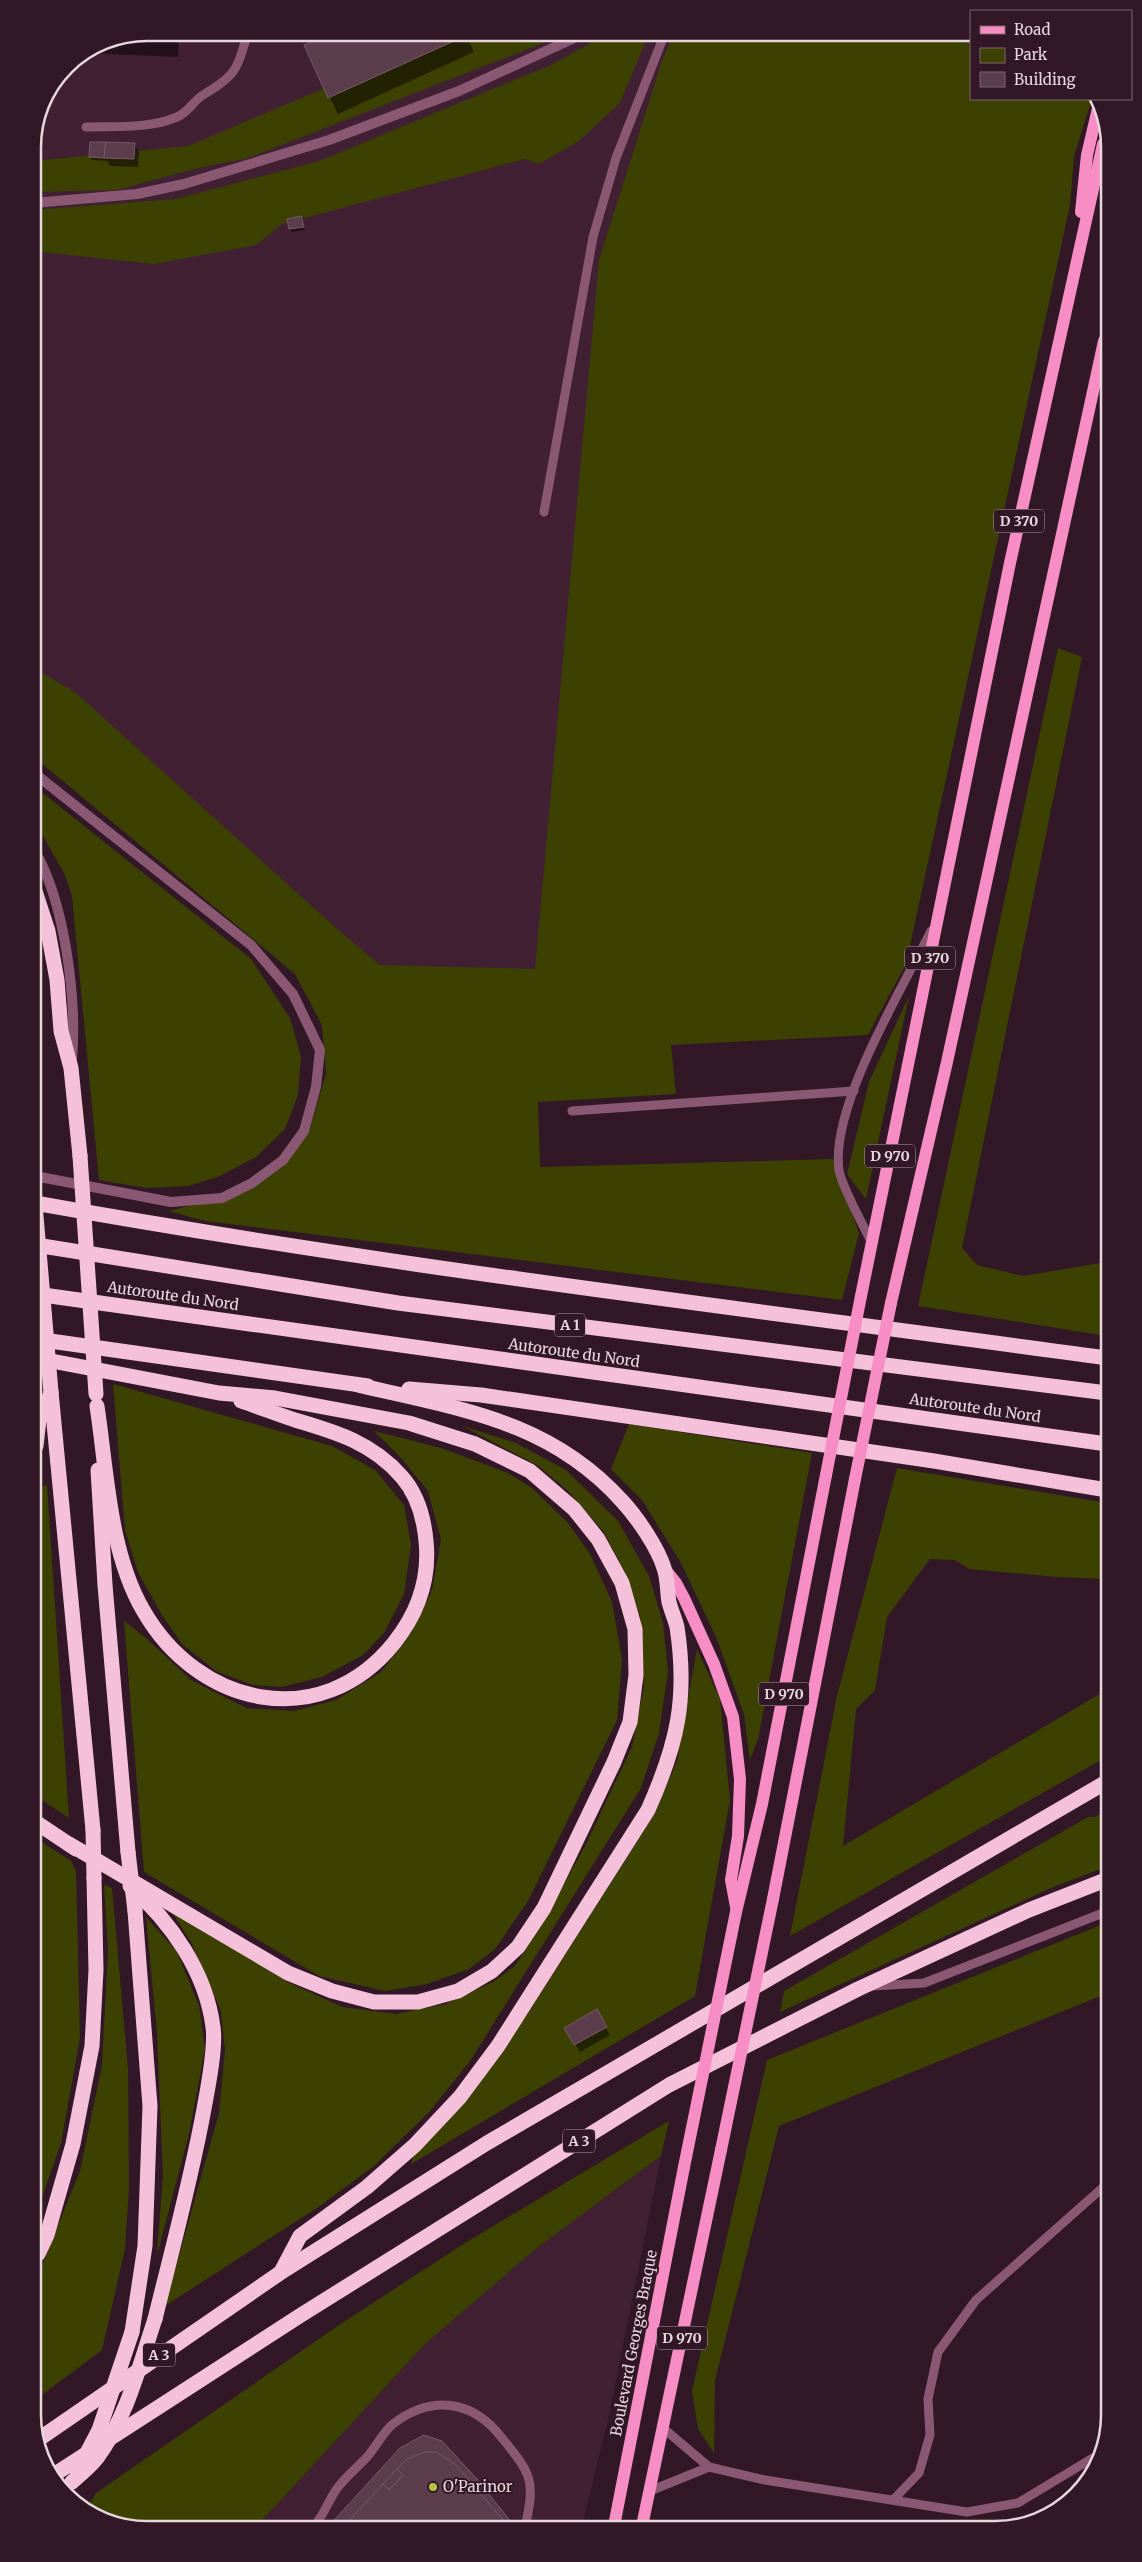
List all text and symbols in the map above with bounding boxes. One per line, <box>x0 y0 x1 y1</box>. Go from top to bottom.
legend <box>970 10 1132 100</box>
text: Road <box>1014 20 1050 39</box>
text: Park <box>1014 45 1048 64</box>
text: Building <box>1014 70 1076 89</box>
road number: D 370 <box>994 510 1044 532</box>
road number: D 370 <box>905 946 955 970</box>
road number: D 970 <box>865 1144 915 1168</box>
street label: Autoroute du Nord <box>105 1277 240 1314</box>
road number: A 1 <box>555 1314 585 1336</box>
street label: Autoroute du Nord <box>506 1334 641 1371</box>
street label: Autoroute du Nord <box>907 1389 1042 1426</box>
road number: D 970 <box>759 1682 809 1706</box>
road number: A 3 <box>563 2130 595 2152</box>
street label: Boulevard Georges Braque <box>606 2248 661 2438</box>
road number: D 970 <box>657 2326 707 2350</box>
road number: A 3 <box>143 2344 175 2366</box>
place label: O'Parinor <box>443 2477 513 2496</box>
marker: O'Parinor <box>427 2481 439 2493</box>

